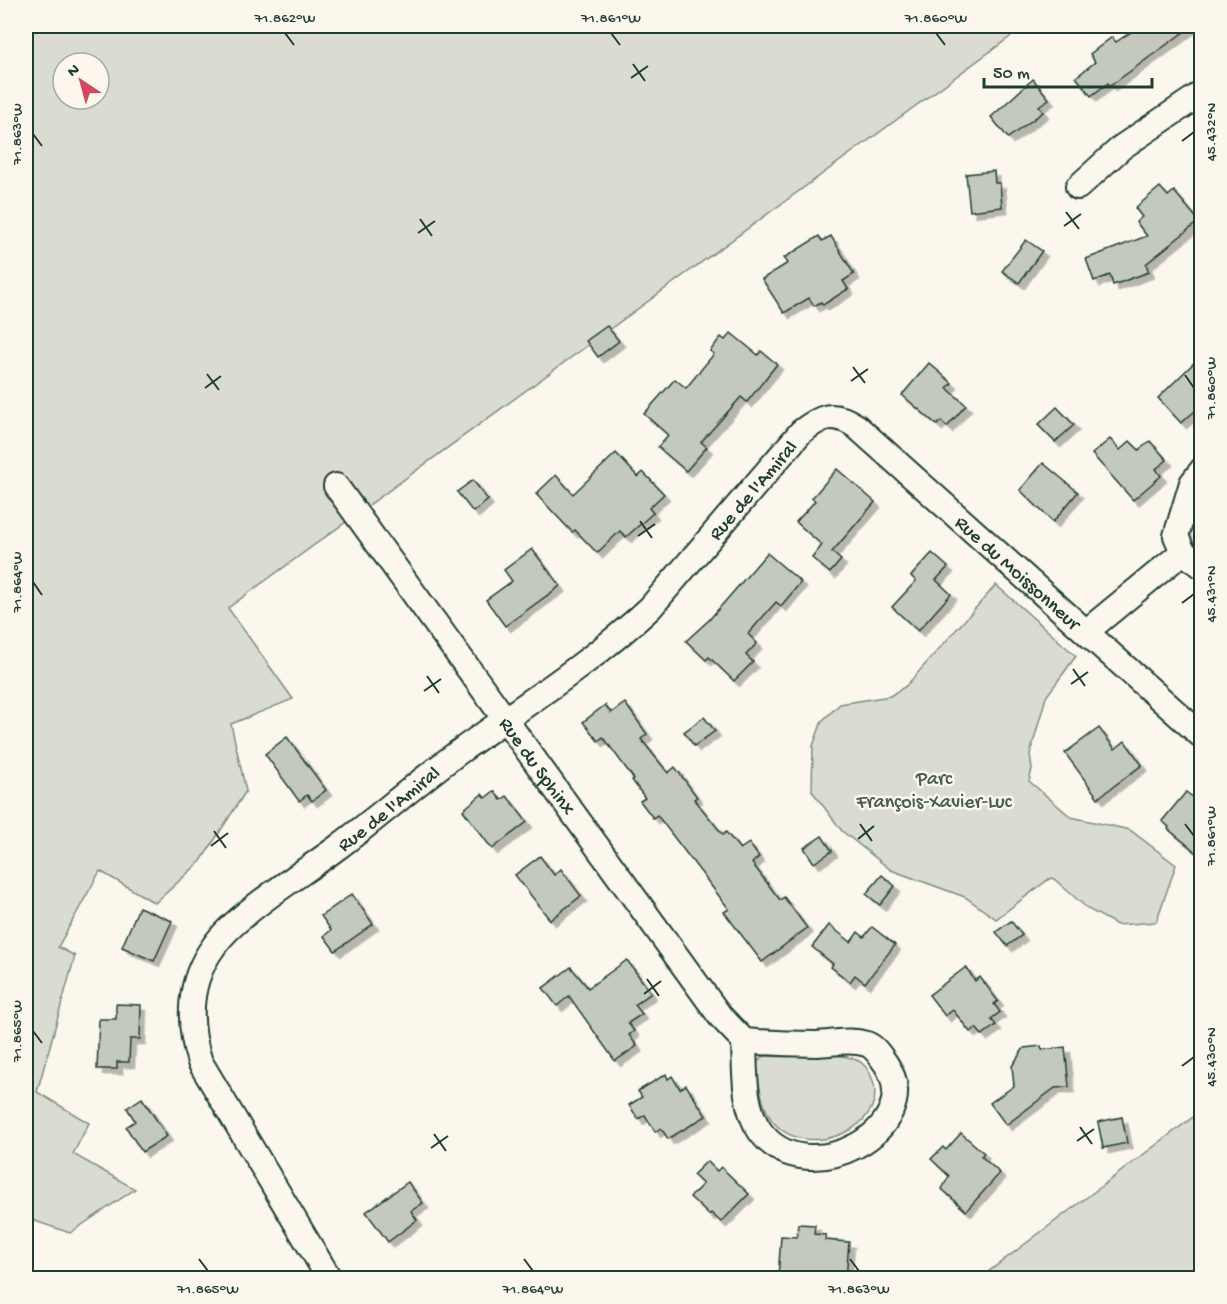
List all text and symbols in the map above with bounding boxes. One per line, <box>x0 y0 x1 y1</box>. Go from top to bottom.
text: 71.862°W <box>253 10 316 28</box>
text: 71.861°W <box>580 10 641 28</box>
text: 71.860°W <box>904 10 967 28</box>
north arrow <box>51 51 111 111</box>
scale bar <box>984 51 1152 89</box>
text: N <box>64 61 84 82</box>
text: 50 m <box>993 64 1030 85</box>
text: 71.863°W <box>9 103 27 166</box>
text: 45.432°N <box>1203 103 1221 161</box>
text: 71.860°W <box>1203 357 1221 420</box>
street label: Rue de l'Amiral <box>705 437 804 546</box>
street label: Rue du Moissonneur <box>949 512 1085 638</box>
text: 71.864°W <box>9 551 27 614</box>
text: 45.431°N <box>1203 565 1221 623</box>
street label: Rue du Sphinx <box>493 714 579 821</box>
street label: Rue de l'Amiral <box>334 763 446 858</box>
park label: Parc François-Xavier-Luc <box>855 769 1013 815</box>
text: 71.861°W <box>1203 806 1221 867</box>
text: 71.865°W <box>9 1000 27 1063</box>
text: 45.430°N <box>1203 1027 1221 1087</box>
text: 71.865°W <box>176 1281 239 1299</box>
text: 71.864°W <box>502 1281 564 1299</box>
text: 71.863°W <box>827 1281 890 1299</box>

